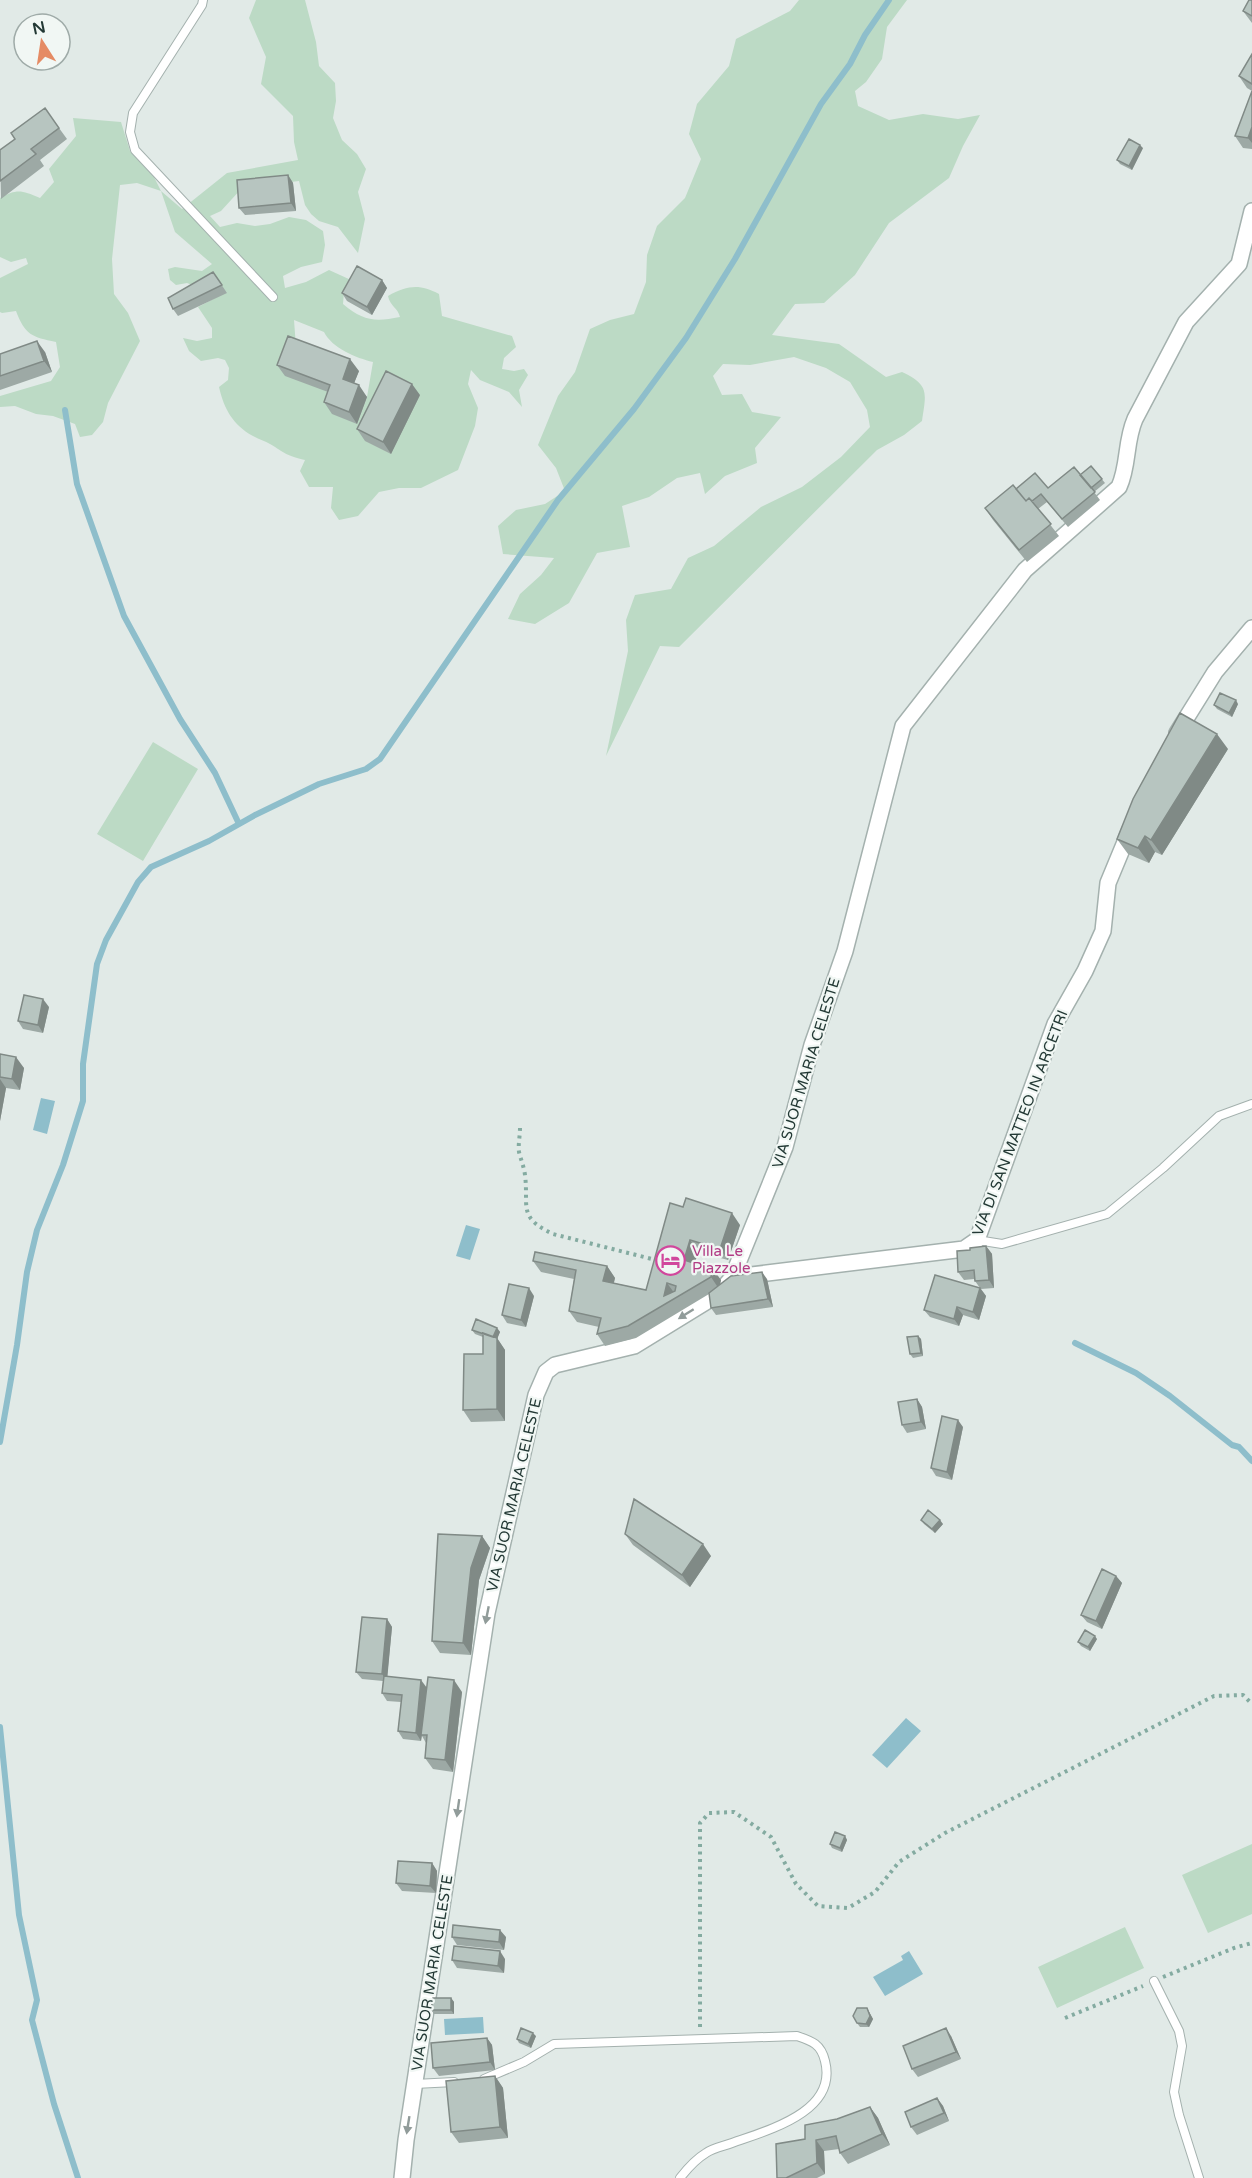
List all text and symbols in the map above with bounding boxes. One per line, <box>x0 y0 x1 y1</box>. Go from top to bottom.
north arrow <box>12 12 72 72</box>
text: N <box>31 17 47 39</box>
street label: VIA SUOR MARIA CELESTE <box>768 975 844 1171</box>
street label: VIA DI SAN MATTEO IN ARCETRI <box>969 1008 1071 1238</box>
place label: Villa Le Piazzole <box>692 1242 750 1277</box>
hotel icon: Villa Le Piazzole <box>655 1244 687 1276</box>
one-way arrow <box>678 1308 694 1319</box>
street label: VIA SUOR MARIA CELESTE <box>483 1396 545 1594</box>
one-way arrow <box>482 1606 491 1625</box>
one-way arrow <box>453 1799 462 1818</box>
street label: VIA SUOR MARIA CELESTE <box>408 1874 456 2072</box>
one-way arrow <box>404 2116 413 2135</box>

